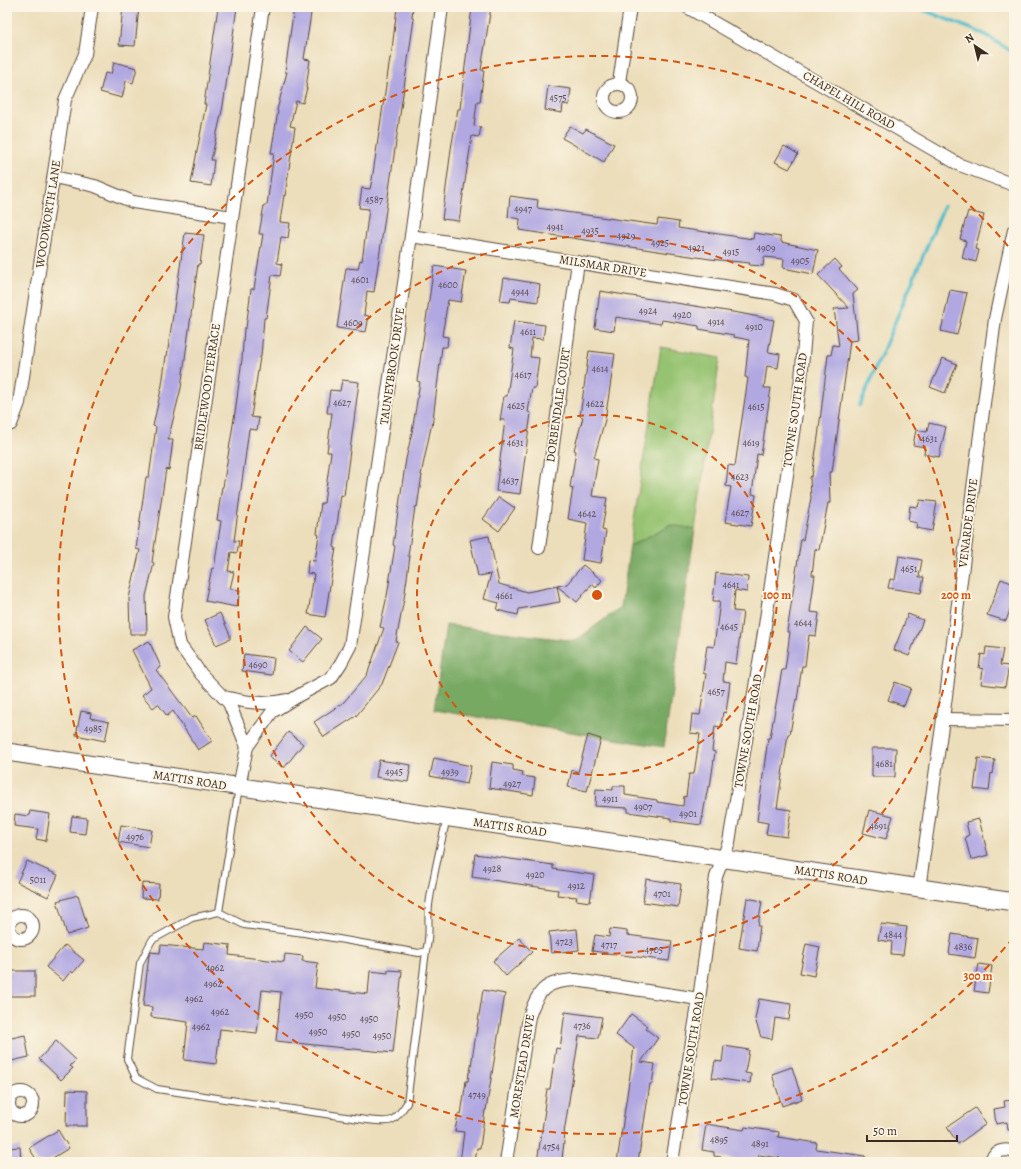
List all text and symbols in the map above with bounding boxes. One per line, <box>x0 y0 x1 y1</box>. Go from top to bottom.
north arrow <box>955 26 995 66</box>
text: N <box>962 30 977 47</box>
street label: CHAPEL HILL ROAD <box>800 67 898 133</box>
house number: 4575 <box>549 91 567 104</box>
street label: WOODWORTH LANE <box>31 159 64 270</box>
house number: 4587 <box>365 193 384 206</box>
house number: 4947 <box>514 202 533 215</box>
house number: 4941 <box>546 220 564 233</box>
house number: 4935 <box>581 224 599 237</box>
house number: 4929 <box>617 229 636 242</box>
house number: 4925 <box>651 236 669 249</box>
house number: 4921 <box>687 241 705 254</box>
house number: 4909 <box>757 241 776 254</box>
house number: 4915 <box>723 245 739 258</box>
street label: MILSMAR DRIVE <box>558 251 648 281</box>
house number: 4905 <box>791 254 809 267</box>
house number: 4601 <box>351 273 370 286</box>
house number: 4600 <box>438 278 458 291</box>
house number: 4944 <box>511 285 530 298</box>
house number: 4924 <box>639 304 658 317</box>
street label: TAUNEYBROOK DRIVE <box>376 306 408 426</box>
house number: 4920 <box>672 308 692 321</box>
house number: 4914 <box>707 315 725 328</box>
house number: 4609 <box>343 316 363 329</box>
house number: 4910 <box>745 320 763 333</box>
street label: BRIDLEWOOD TERRACE <box>190 322 224 452</box>
house number: 4611 <box>520 325 537 338</box>
street label: DORBENDALE COURT <box>542 346 574 463</box>
street label: TOWNE SOUTH ROAD <box>779 352 811 468</box>
house number: 4614 <box>591 362 609 375</box>
house number: 4617 <box>515 368 532 381</box>
house number: 4627 <box>333 396 352 409</box>
house number: 4622 <box>586 397 605 410</box>
house number: 4625 <box>507 399 525 412</box>
house number: 4615 <box>748 400 764 413</box>
house number: 4631 <box>921 432 938 445</box>
house number: 4631 <box>507 436 524 449</box>
house number: 4619 <box>742 436 760 449</box>
house number: 4623 <box>731 470 749 483</box>
house number: 4637 <box>501 474 520 487</box>
street label: VENARDE DRIVE <box>954 478 981 569</box>
house number: 4627 <box>731 506 750 519</box>
house number: 4642 <box>578 507 596 520</box>
house number: 4651 <box>901 562 918 575</box>
house number: 4641 <box>722 578 740 591</box>
text: 100 m <box>763 587 791 603</box>
text: 200 m <box>941 587 971 603</box>
centre of rings <box>590 588 604 602</box>
house number: 4661 <box>495 589 513 602</box>
house number: 4644 <box>794 616 813 629</box>
house number: 4645 <box>720 620 738 633</box>
house number: 4690 <box>248 658 268 671</box>
street label: TOWNE SOUTH ROAD <box>730 673 766 789</box>
house number: 4657 <box>707 685 726 698</box>
house number: 4985 <box>84 722 102 735</box>
house number: 4681 <box>875 757 893 770</box>
house number: 4945 <box>385 765 403 778</box>
house number: 4939 <box>441 765 459 778</box>
street label: MATTIS ROAD <box>152 766 228 794</box>
house number: 4927 <box>503 777 522 790</box>
house number: 4911 <box>602 792 619 805</box>
house number: 4907 <box>634 800 653 813</box>
house number: 4901 <box>679 807 697 820</box>
street label: MATTIS ROAD <box>472 814 548 840</box>
house number: 4691 <box>869 819 887 832</box>
house number: 4976 <box>126 830 144 843</box>
street label: MATTIS ROAD <box>793 861 869 889</box>
house number: 4928 <box>483 862 501 875</box>
house number: 4920 <box>525 868 545 881</box>
house number: 5011 <box>30 873 47 886</box>
house number: 4912 <box>567 879 585 892</box>
house number: 4701 <box>653 887 671 900</box>
house number: 4844 <box>884 928 903 941</box>
house number: 4723 <box>555 935 573 948</box>
house number: 4717 <box>601 938 618 951</box>
house number: 4836 <box>954 940 972 953</box>
house number: 4705 <box>645 943 663 956</box>
house number: 4962 <box>206 961 224 974</box>
text: 300 m <box>963 968 993 984</box>
house number: 4962 <box>204 977 222 990</box>
street label: TOWNE SOUTH ROAD <box>674 991 708 1107</box>
house number: 4962 <box>185 992 203 1005</box>
house number: 4962 <box>211 1005 229 1018</box>
house number: 4950 <box>295 1008 313 1021</box>
house number: 4950 <box>328 1010 346 1023</box>
house number: 4950 <box>360 1012 378 1025</box>
street label: MORESTEAD DRIVE <box>506 1013 538 1119</box>
house number: 4736 <box>573 1019 591 1032</box>
house number: 4962 <box>192 1020 210 1033</box>
house number: 4950 <box>309 1025 327 1038</box>
house number: 4950 <box>342 1027 360 1040</box>
house number: 4950 <box>373 1029 391 1042</box>
house number: 4749 <box>468 1088 486 1101</box>
scale bar <box>867 1117 957 1143</box>
text: 50 m <box>873 1123 897 1139</box>
house number: 4895 <box>710 1133 728 1146</box>
house number: 4891 <box>751 1137 769 1150</box>
house number: 4754 <box>542 1140 560 1153</box>

